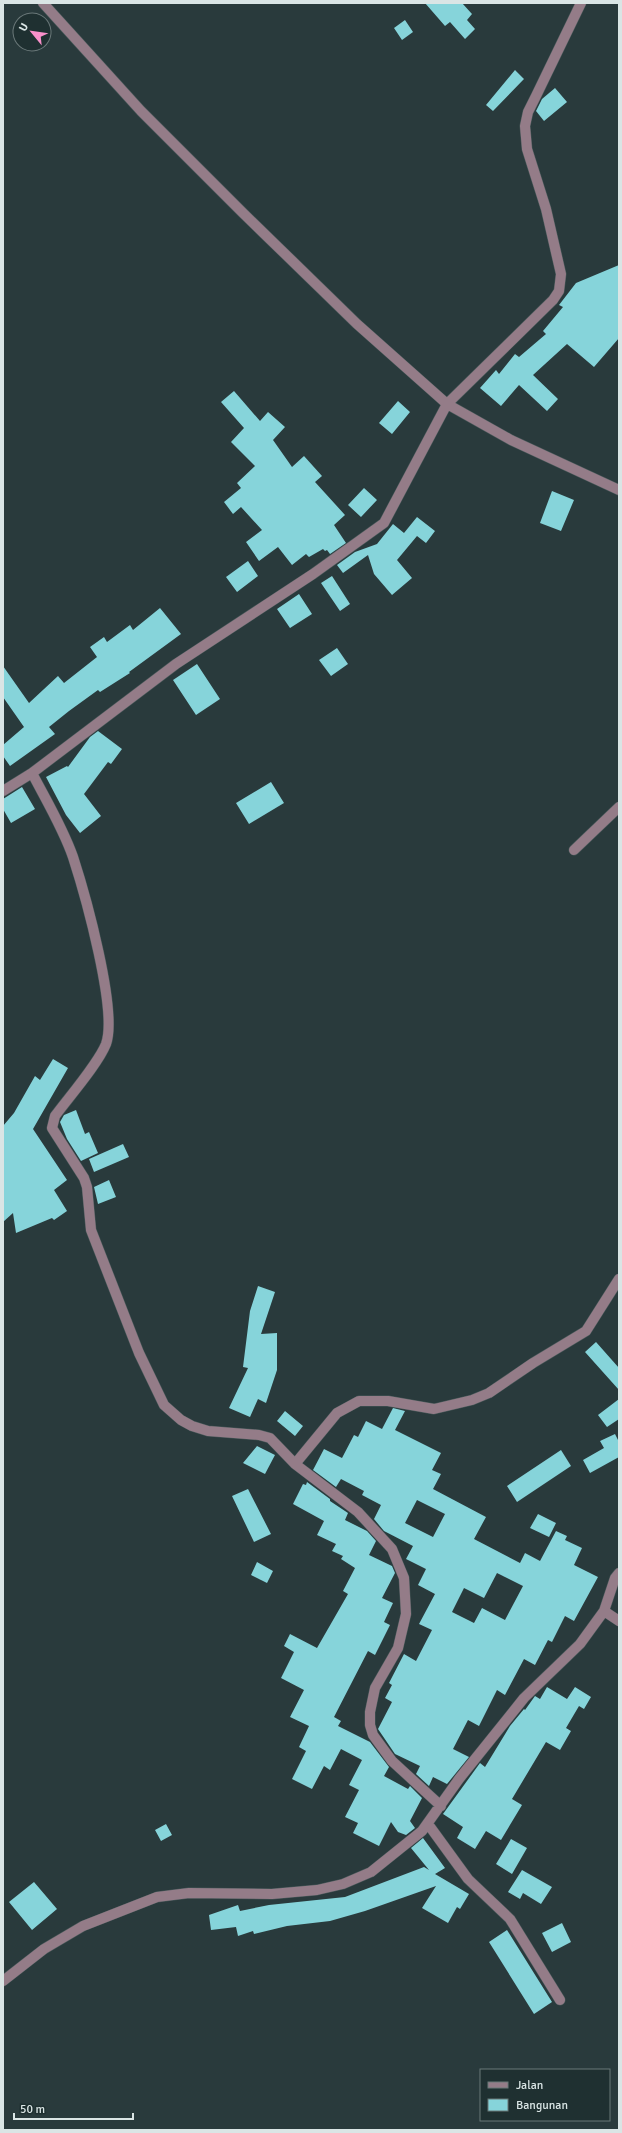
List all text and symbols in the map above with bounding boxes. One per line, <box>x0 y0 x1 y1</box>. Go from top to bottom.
north arrow <box>12 12 52 52</box>
text: U <box>16 21 31 34</box>
legend <box>480 2069 610 2121</box>
text: Jalan <box>516 2078 543 2093</box>
scale bar <box>14 2095 133 2121</box>
text: Bangunan <box>516 2098 568 2113</box>
text: 50 m <box>20 2102 45 2117</box>

